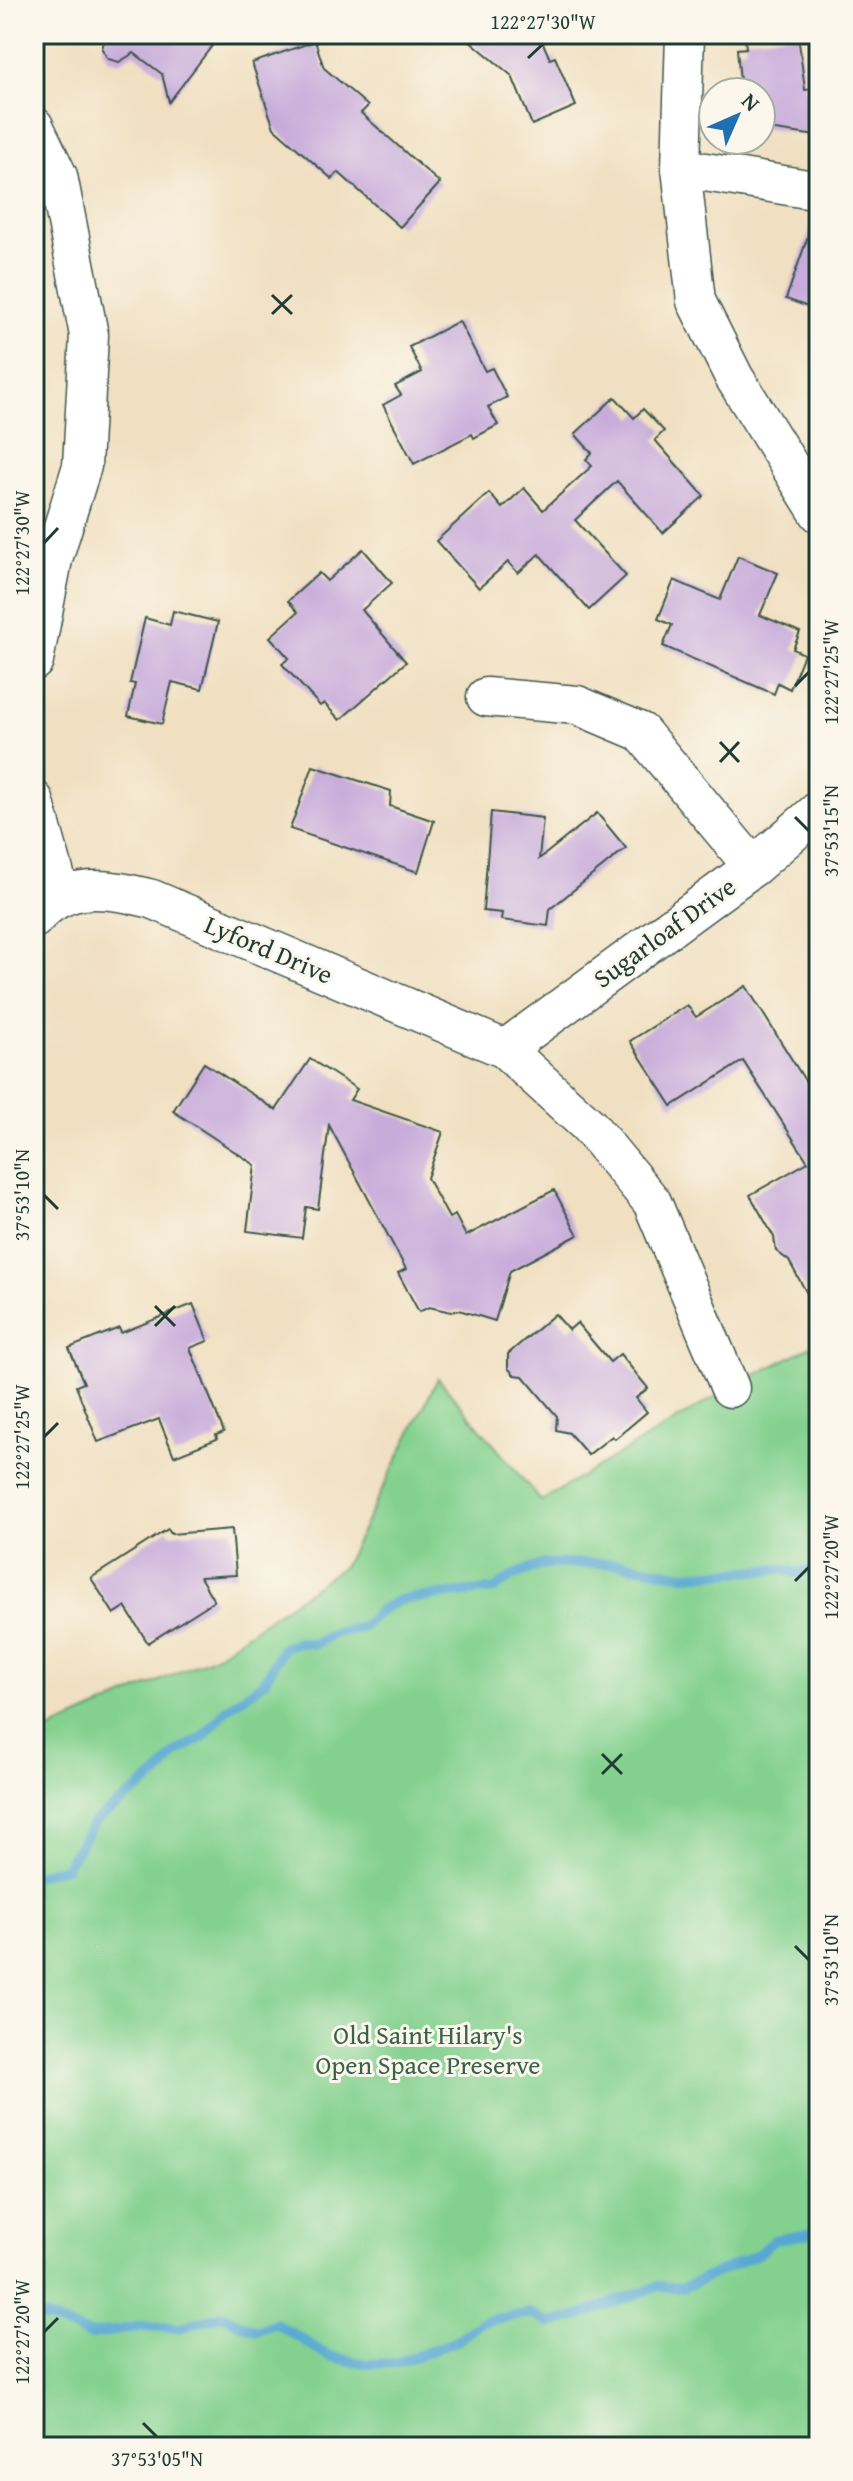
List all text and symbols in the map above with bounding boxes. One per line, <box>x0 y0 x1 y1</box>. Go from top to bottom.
text: 122°27'30"W <box>490 7 596 36</box>
north arrow <box>697 76 777 156</box>
text: N <box>735 85 768 119</box>
text: 122°27'30"W <box>7 490 36 596</box>
text: 122°27'25"W <box>816 619 845 725</box>
text: 37°53'15"N <box>816 785 845 877</box>
street label: Sugarloaf Drive <box>585 867 743 997</box>
street label: Lyford Drive <box>199 905 339 993</box>
text: 37°53'10"N <box>7 1149 36 1241</box>
text: 122°27'25"W <box>7 1384 36 1490</box>
text: 122°27'20"W <box>816 1514 845 1620</box>
text: 37°53'10"N <box>816 1914 845 2006</box>
park label: Old Saint Hilary's Open Space Preserve <box>315 2015 541 2084</box>
text: 122°27'20"W <box>7 2279 36 2385</box>
text: 37°53'05"N <box>111 2444 203 2473</box>

